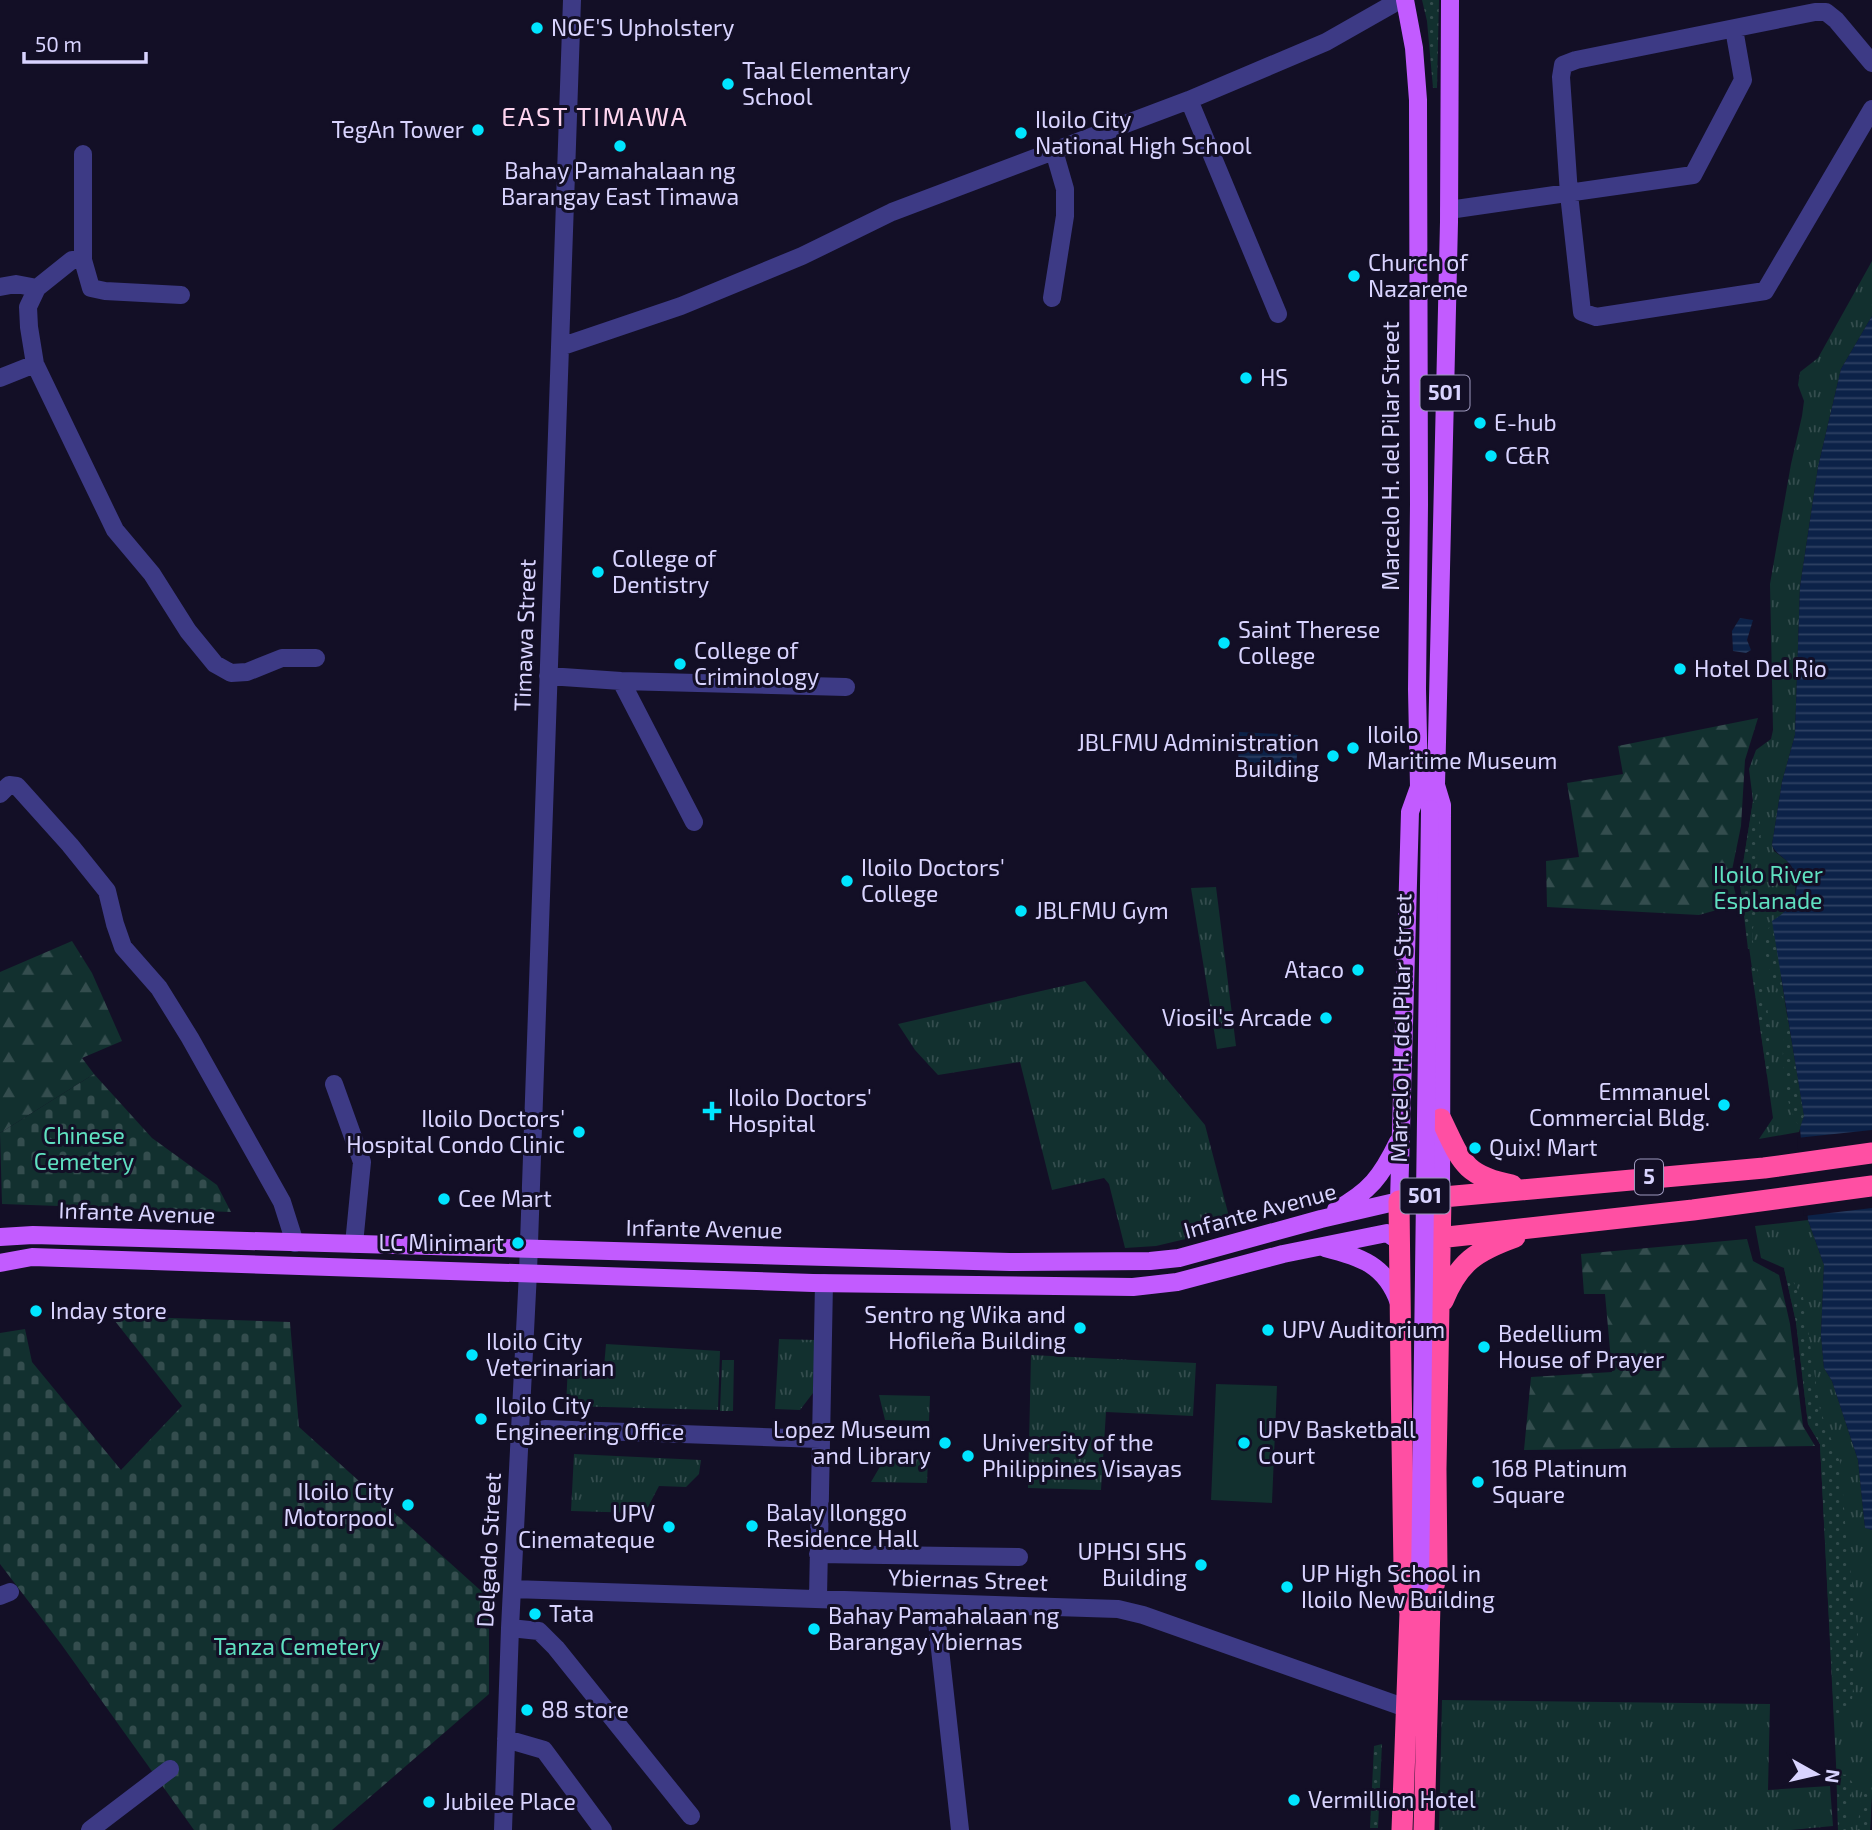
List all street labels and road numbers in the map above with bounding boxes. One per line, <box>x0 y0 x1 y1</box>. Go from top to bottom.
street label: Marcelo H. del Pilar Street <box>1376 321 1404 591</box>
road number: 501 <box>1420 376 1470 410</box>
street label: Timawa Street <box>507 558 541 712</box>
street label: Marcelo H. del Pilar Street <box>1384 893 1416 1163</box>
road number: 5 <box>1635 1160 1663 1194</box>
street label: Infante Avenue <box>1180 1176 1339 1244</box>
road number: 501 <box>1400 1178 1450 1214</box>
street label: Infante Avenue <box>58 1195 216 1229</box>
street label: Infante Avenue <box>625 1213 783 1243</box>
street label: Delgado Street <box>470 1472 506 1628</box>
street label: Ybiernas Street <box>887 1562 1049 1596</box>

